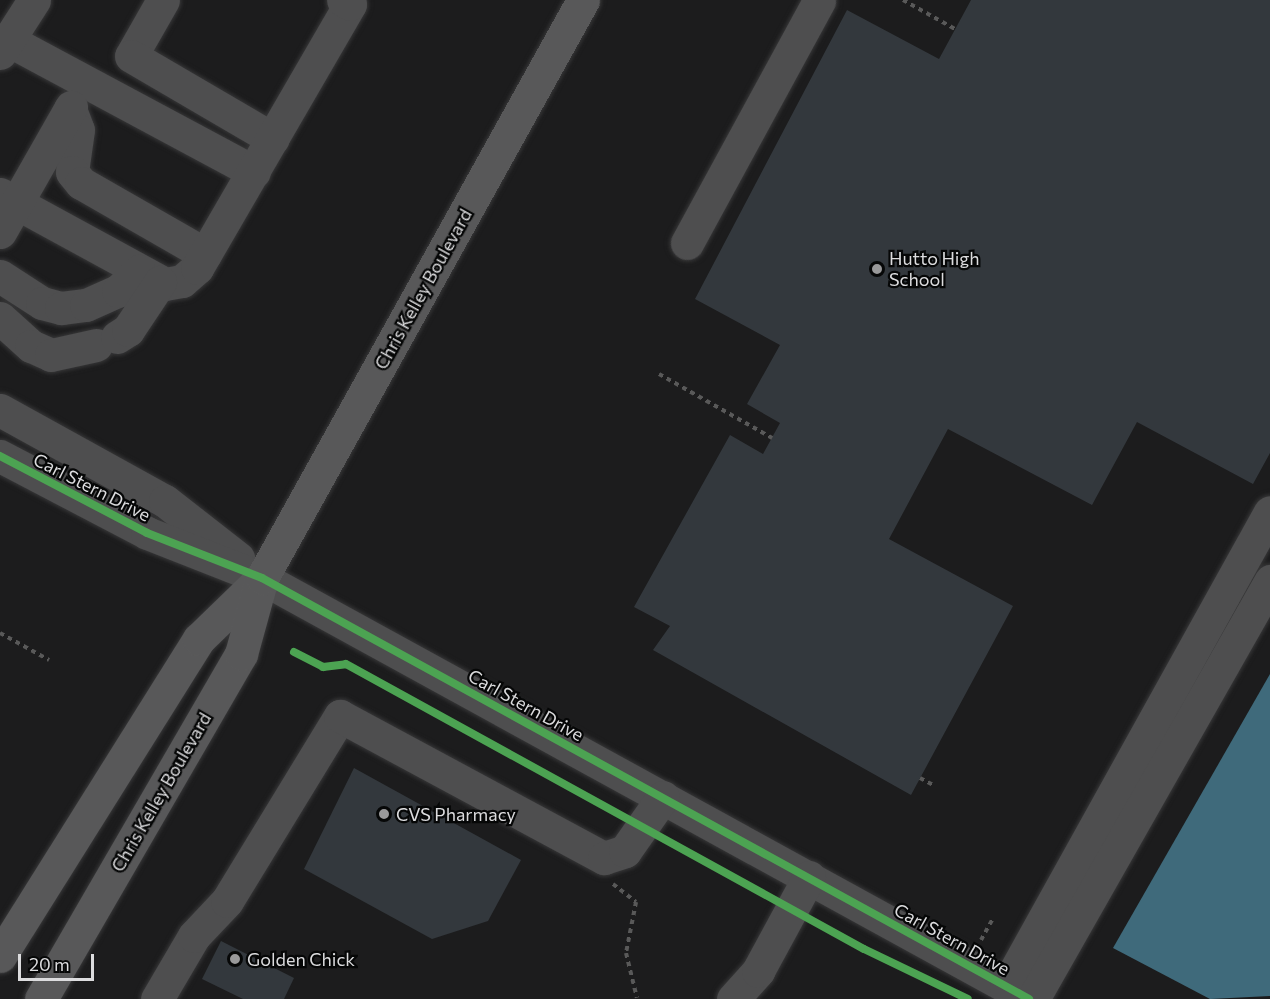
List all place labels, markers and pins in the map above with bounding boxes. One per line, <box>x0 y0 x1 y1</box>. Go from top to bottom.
place label: Hutto High School <box>889 248 980 290</box>
marker: Hutto High School <box>870 262 884 276</box>
place label: CVS Pharmacy <box>396 803 516 825</box>
marker: CVS Pharmacy <box>377 807 391 821</box>
place label: Golden Chick <box>247 948 355 970</box>
marker: Golden Chick <box>228 952 242 966</box>

